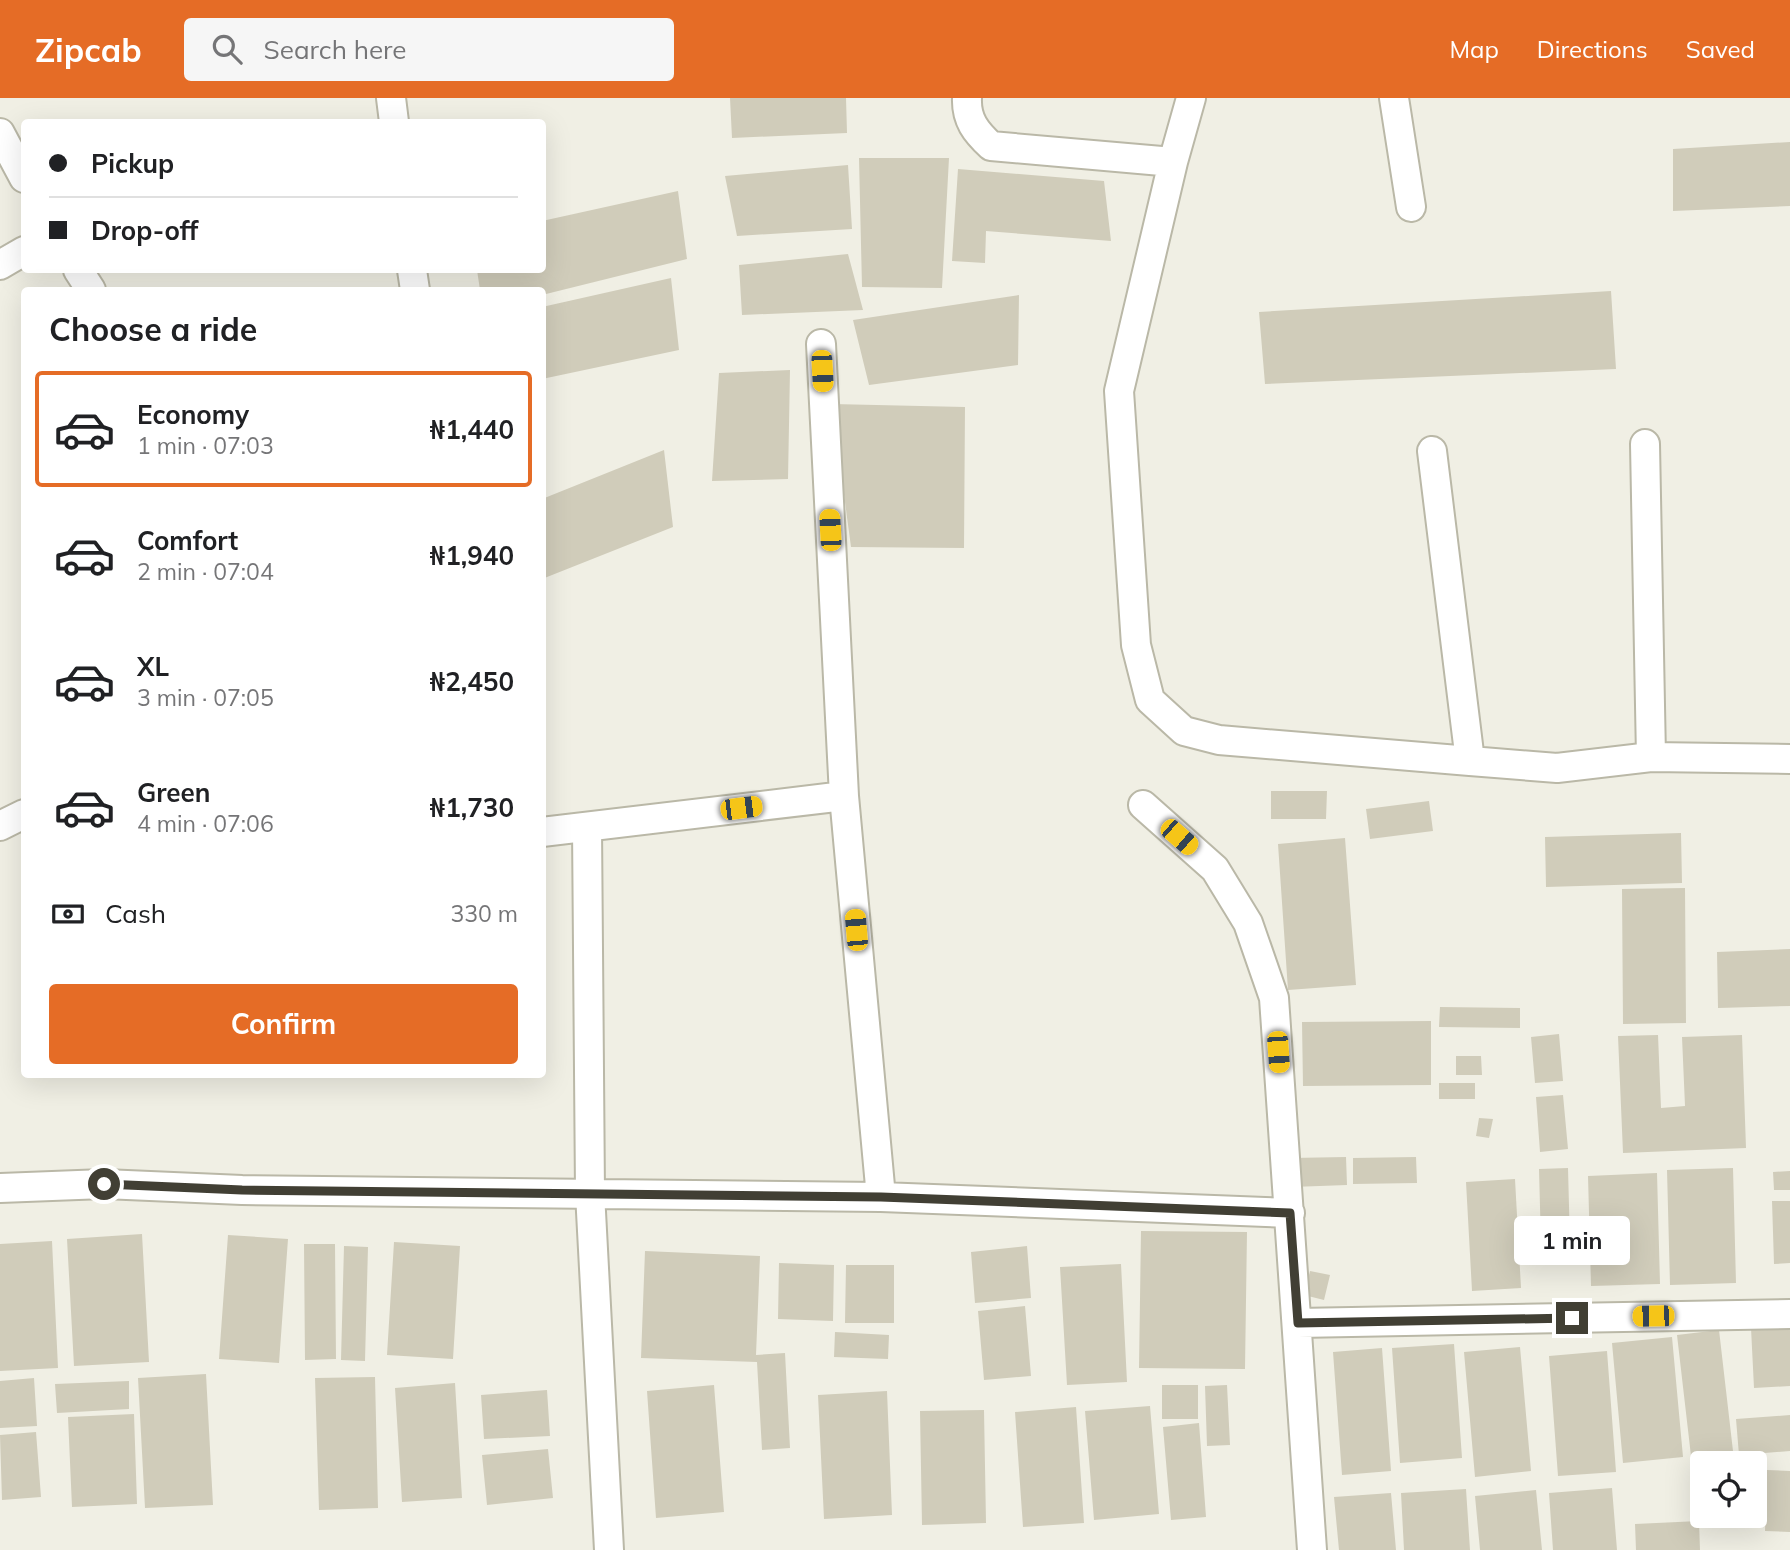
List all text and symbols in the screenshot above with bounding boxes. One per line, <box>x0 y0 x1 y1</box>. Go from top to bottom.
search box <box>184 18 674 81</box>
text: Zipcab <box>35 29 142 70</box>
icon: search <box>208 30 246 68</box>
text: Search here <box>264 33 407 66</box>
text: Map <box>1449 34 1499 64</box>
text: Directions <box>1537 34 1648 64</box>
text: Saved <box>1686 34 1755 64</box>
text: Pickup <box>91 147 174 180</box>
text: Drop-off <box>91 214 198 247</box>
text: Choose a ride <box>49 309 257 349</box>
car <box>811 349 834 393</box>
icon: car <box>53 398 116 461</box>
text: Economy <box>137 398 249 431</box>
text: ₦1,440 <box>430 413 514 446</box>
text: 1 min · 07:03 <box>137 431 274 460</box>
car <box>819 508 842 552</box>
icon: car <box>53 524 116 587</box>
text: Comfort <box>137 524 238 557</box>
text: ₦1,940 <box>430 539 514 572</box>
text: 2 min · 07:04 <box>137 557 274 586</box>
icon: car <box>53 650 116 713</box>
text: XL <box>137 650 169 683</box>
text: ₦2,450 <box>430 665 514 698</box>
text: 3 min · 07:05 <box>137 683 274 712</box>
icon: car <box>53 776 116 839</box>
text: Green <box>137 776 210 809</box>
text: ₦1,730 <box>430 791 514 824</box>
car <box>719 795 764 821</box>
text: 4 min · 07:06 <box>137 809 274 838</box>
car <box>1157 815 1202 859</box>
icon: cash <box>49 895 87 933</box>
text: Cash <box>105 897 166 930</box>
text: 330 m <box>450 899 518 928</box>
car <box>844 908 869 952</box>
button: Confirm <box>49 984 518 1064</box>
car <box>1267 1030 1290 1074</box>
route start <box>88 1168 120 1200</box>
callout: 1 min <box>1514 1216 1630 1266</box>
text: 1 min <box>1542 1226 1602 1255</box>
route end <box>1556 1302 1588 1334</box>
car <box>1632 1305 1675 1327</box>
map controls <box>1690 1451 1767 1528</box>
button: locate <box>1690 1451 1767 1528</box>

